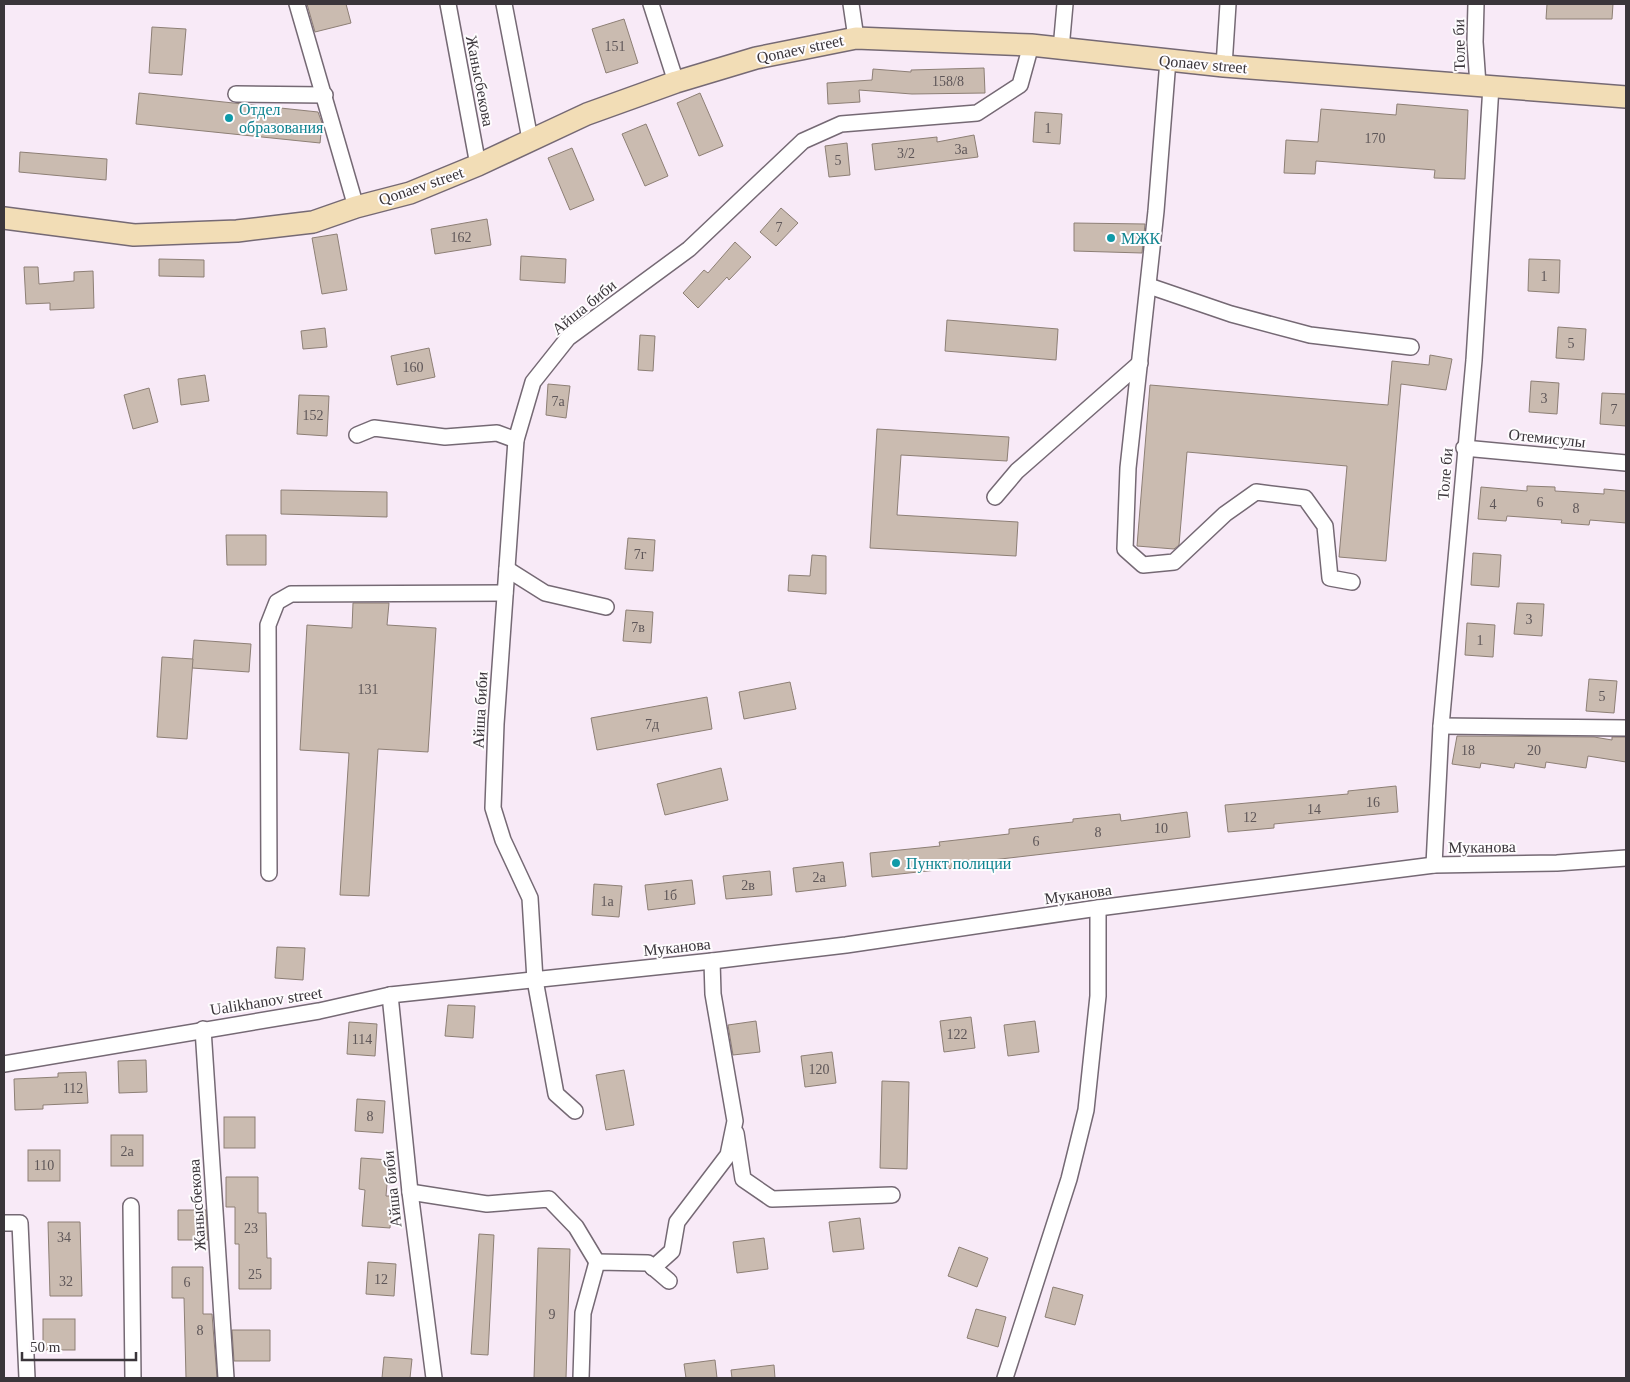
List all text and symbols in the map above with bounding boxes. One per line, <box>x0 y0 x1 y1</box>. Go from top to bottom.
street label: Толе би <box>1450 18 1468 71</box>
street label: Qonaev street <box>755 31 846 67</box>
street label: Жанысбекова <box>463 34 497 128</box>
house number: 151 <box>605 39 626 54</box>
street label: Qonaev street <box>1158 52 1248 76</box>
house number: 158/8 <box>932 74 964 89</box>
place label: Отдел образования <box>239 101 324 137</box>
marker: Отдел образования <box>223 112 235 124</box>
house number: 1 <box>1045 121 1052 136</box>
house number: 170 <box>1365 131 1386 146</box>
house number: 3а <box>954 142 968 157</box>
house number: 3/2 <box>897 146 915 161</box>
house number: 5 <box>835 153 842 168</box>
street label: Qonaev street <box>376 163 466 208</box>
house number: 7 <box>776 220 783 235</box>
house number: 162 <box>451 230 472 245</box>
place label: МЖК <box>1121 230 1161 247</box>
marker: МЖК <box>1105 232 1117 244</box>
house number: 1 <box>1541 269 1548 284</box>
street label: Айша биби <box>549 276 620 338</box>
house number: 5 <box>1568 336 1575 351</box>
house number: 160 <box>403 360 424 375</box>
house number: 3 <box>1541 391 1548 406</box>
house number: 7а <box>551 394 565 409</box>
house number: 7 <box>1611 402 1618 417</box>
house number: 152 <box>303 408 324 423</box>
street label: Отемисулы <box>1508 426 1587 452</box>
street label: Толе би <box>1434 447 1456 501</box>
house number: 6 <box>1537 495 1544 510</box>
house number: 4 <box>1490 497 1497 512</box>
house number: 8 <box>1573 501 1580 516</box>
house number: 7г <box>634 547 647 562</box>
house number: 3 <box>1526 612 1533 627</box>
house number: 7в <box>631 620 645 635</box>
house number: 1 <box>1477 633 1484 648</box>
street label: Айша биби <box>469 671 491 749</box>
house number: 131 <box>358 682 379 697</box>
house number: 5 <box>1599 689 1606 704</box>
house number: 7д <box>645 717 659 732</box>
house number: 18 <box>1461 743 1475 758</box>
house number: 20 <box>1527 743 1541 758</box>
house number: 16 <box>1366 795 1380 810</box>
house number: 14 <box>1307 802 1321 817</box>
house number: 12 <box>1243 810 1257 825</box>
house number: 10 <box>1154 821 1168 836</box>
house number: 8 <box>1095 825 1102 840</box>
house number: 6 <box>1033 834 1040 849</box>
street label: Муканова <box>1448 838 1516 857</box>
place label: Пункт полиции <box>906 855 1012 873</box>
marker: Пункт полиции <box>890 857 902 869</box>
house number: 2а <box>812 870 826 885</box>
house number: 2в <box>741 878 755 893</box>
street label: Муканова <box>1043 881 1113 908</box>
house number: 1б <box>663 888 677 903</box>
house number: 1а <box>600 894 614 909</box>
street label: Муканова <box>643 935 712 960</box>
street label: Ualikhanov street <box>209 984 324 1018</box>
house number: 122 <box>947 1027 968 1042</box>
house number: 114 <box>352 1032 372 1047</box>
house number: 120 <box>809 1062 830 1077</box>
house number: 112 <box>63 1081 83 1096</box>
house number: 8 <box>367 1109 374 1124</box>
house number: 2а <box>120 1144 134 1159</box>
street label: Айша биби <box>379 1149 404 1228</box>
house number: 110 <box>34 1158 54 1173</box>
street label: Жанысбекова <box>185 1158 209 1252</box>
house number: 23 <box>244 1221 258 1236</box>
house number: 34 <box>57 1230 71 1245</box>
house number: 25 <box>248 1267 262 1282</box>
house number: 12 <box>374 1272 388 1287</box>
house number: 32 <box>59 1274 73 1289</box>
house number: 6 <box>184 1275 191 1290</box>
house number: 9 <box>549 1307 556 1322</box>
house number: 8 <box>197 1323 204 1338</box>
scale bar <box>22 1330 136 1362</box>
text: 50 m <box>30 1339 61 1355</box>

